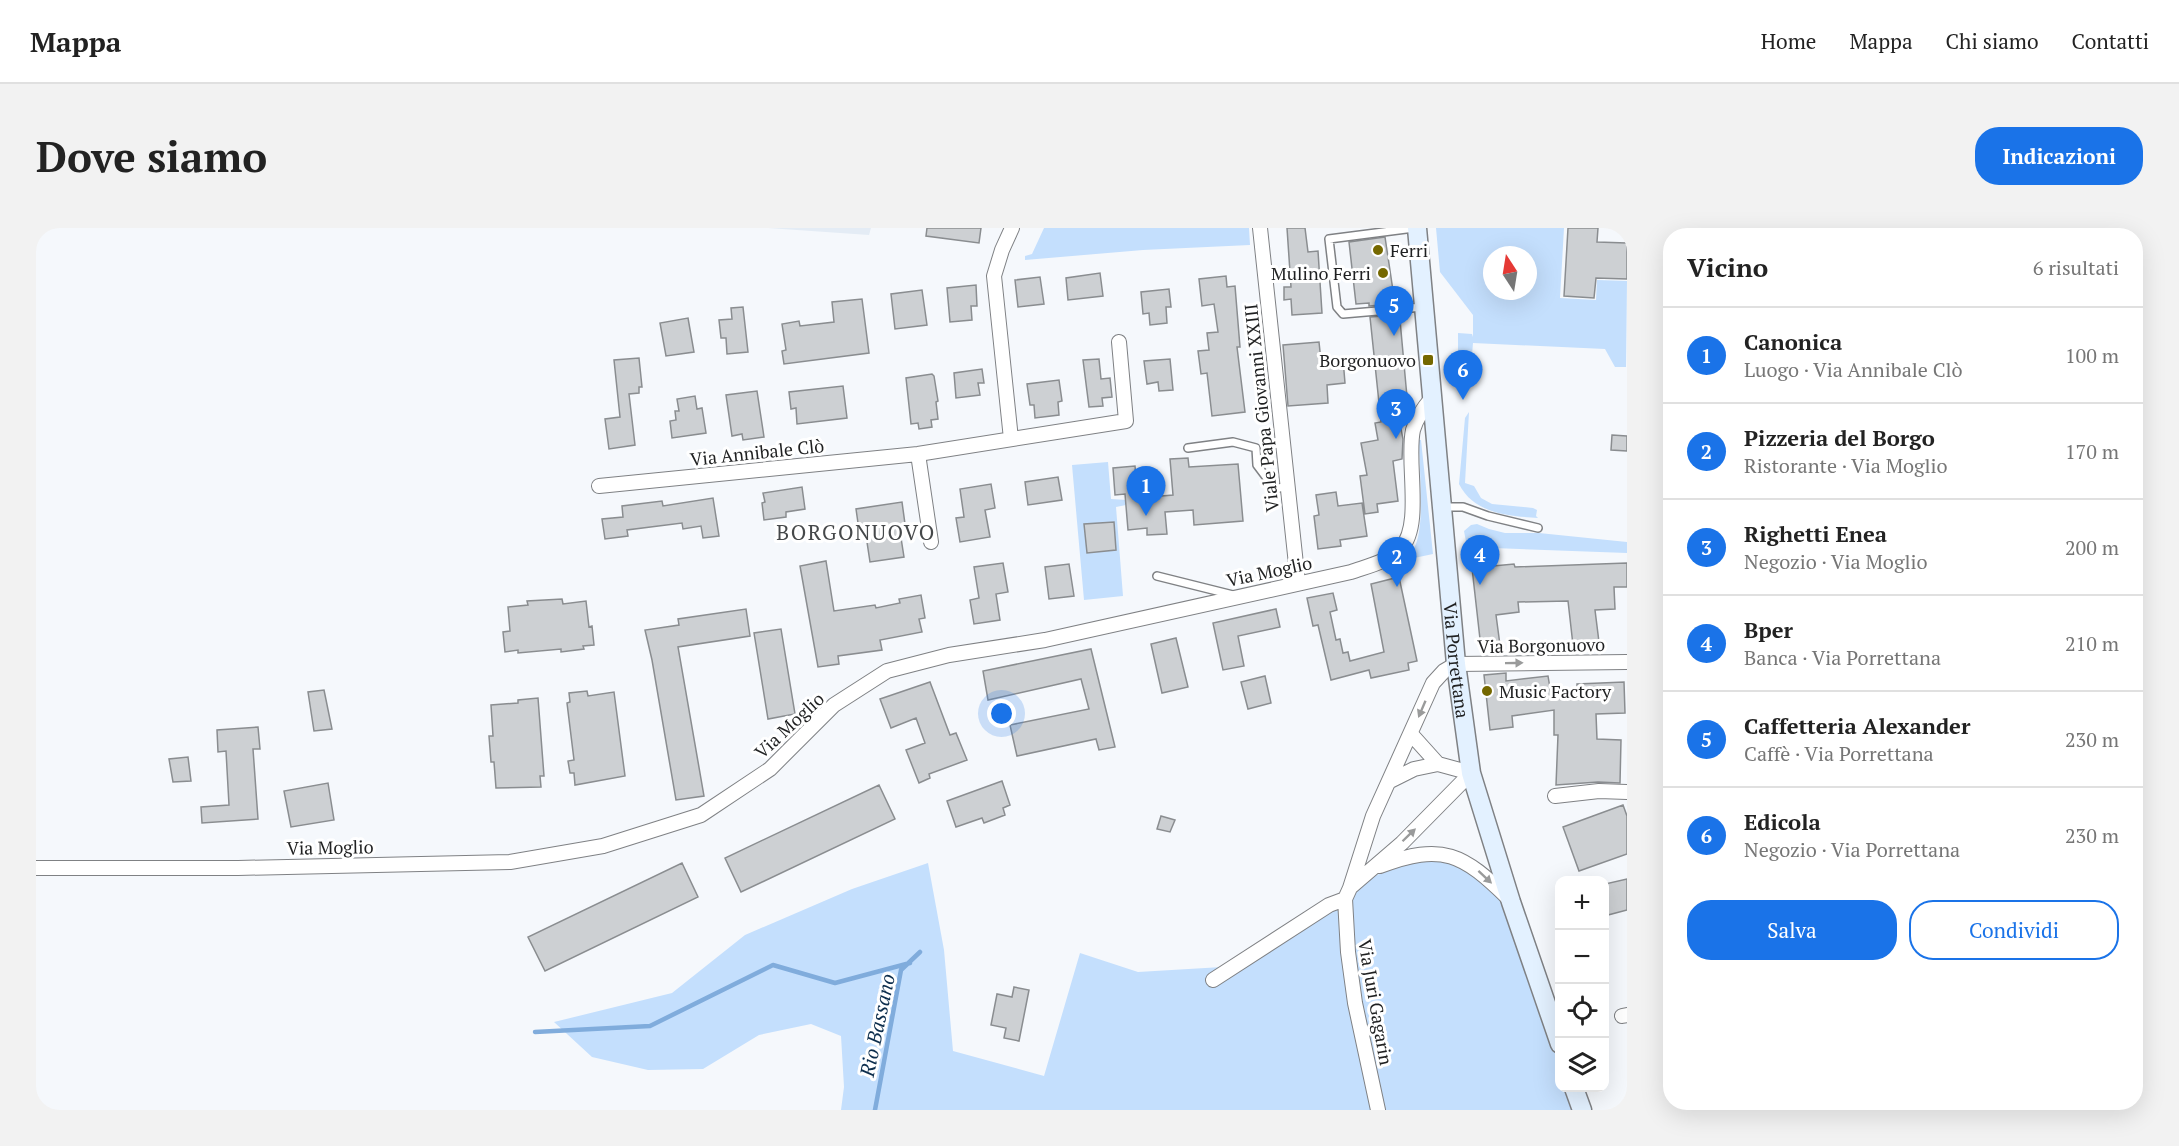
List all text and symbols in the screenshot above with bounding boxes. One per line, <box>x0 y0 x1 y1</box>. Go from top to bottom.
text: Mappa <box>30 23 121 60</box>
text: Home <box>1761 27 1816 55</box>
text: Mappa <box>1849 27 1913 55</box>
text: Chi siamo <box>1946 27 2039 55</box>
text: Contatti <box>2072 27 2149 55</box>
button: Indicazioni <box>1975 127 2143 185</box>
text: Dove siamo <box>36 128 267 184</box>
place label: Ferri <box>1390 238 1428 262</box>
marker: Ferri <box>1371 243 1385 257</box>
north arrow <box>1483 246 1537 300</box>
text: Vicino <box>1687 250 1768 284</box>
text: 6 risultati <box>2033 254 2119 281</box>
place label: Mulino Ferri <box>1271 261 1371 285</box>
marker: Mulino Ferri <box>1376 266 1390 280</box>
pin: 5 <box>1374 286 1414 336</box>
street label: Viale Papa Giovanni XXIII <box>1238 303 1284 513</box>
text: Canonica <box>1744 327 1842 356</box>
text: 1 <box>1701 342 1712 369</box>
text: 100 m <box>2065 342 2119 369</box>
place label: Borgonuovo <box>1319 348 1416 372</box>
pin: 6 <box>1444 350 1482 400</box>
marker: Borgonuovo <box>1421 353 1435 367</box>
text: Luogo · Via Annibale Clò <box>1744 356 1963 383</box>
pin: 3 <box>1376 390 1416 439</box>
text: Pizzeria del Borgo <box>1744 423 1935 452</box>
street label: Via Annibale Clò <box>689 433 825 471</box>
text: 2 <box>1701 438 1712 465</box>
text: 170 m <box>2065 438 2119 465</box>
text: Ristorante · Via Moglio <box>1744 452 1948 479</box>
pin: 1 <box>1126 466 1166 516</box>
district label: BORGONUOVO <box>776 518 936 546</box>
text: Righetti Enea <box>1744 519 1887 548</box>
text: 3 <box>1701 534 1712 561</box>
text: 200 m <box>2065 534 2119 561</box>
pin: 4 <box>1460 536 1500 585</box>
pin: 2 <box>1378 538 1416 587</box>
text: Negozio · Via Moglio <box>1744 548 1928 575</box>
street label: Via Moglio <box>1224 550 1314 592</box>
street label: Via Porrettana <box>1439 601 1475 720</box>
text: Bper <box>1744 615 1793 644</box>
text: 4 <box>1701 630 1712 657</box>
text: 210 m <box>2065 630 2119 657</box>
street label: Via Borgonuovo <box>1477 632 1605 658</box>
text: Banca · Via Porrettana <box>1744 644 1941 671</box>
one-way arrow <box>1505 658 1524 668</box>
place label: Music Factory <box>1499 679 1612 703</box>
marker: Music Factory <box>1480 684 1494 698</box>
street label: Via Moglio <box>749 687 829 763</box>
your location <box>987 699 1016 728</box>
one-way arrow <box>1417 700 1426 718</box>
text: Caffetteria Alexander <box>1744 711 1970 740</box>
text: 5 <box>1701 726 1712 753</box>
text: 230 m <box>2065 726 2119 753</box>
text: Caffè · Via Porrettana <box>1744 740 1934 767</box>
text: Edicola <box>1744 807 1821 836</box>
text: 6 <box>1701 822 1712 849</box>
text: 230 m <box>2065 822 2119 849</box>
one-way arrow <box>1402 829 1416 843</box>
street label: Via Moglio <box>286 834 374 860</box>
text: Negozio · Via Porrettana <box>1744 836 1960 863</box>
one-way arrow <box>1478 870 1493 884</box>
map controls <box>1555 876 1609 1092</box>
button: + <box>1555 876 1609 930</box>
button: Salva <box>1687 900 1897 960</box>
button: Condividi <box>1909 900 2119 960</box>
button: − <box>1555 930 1609 984</box>
street label: Via Juri Gagarin <box>1353 937 1399 1067</box>
water label: Rio Bassano <box>853 971 901 1080</box>
button: locate <box>1555 984 1609 1038</box>
button: layers <box>1555 1038 1609 1092</box>

